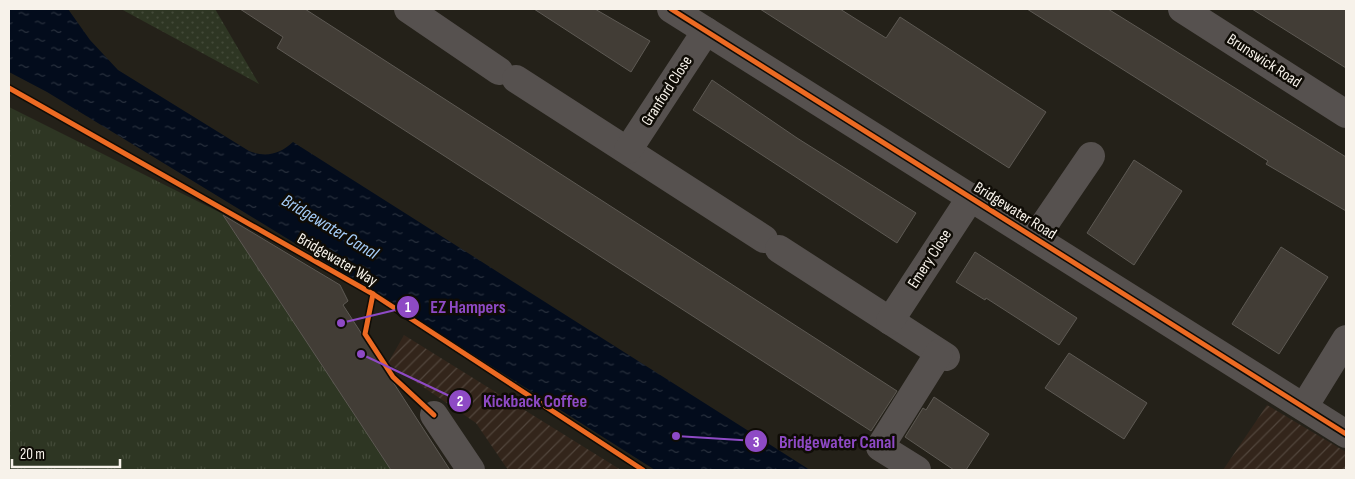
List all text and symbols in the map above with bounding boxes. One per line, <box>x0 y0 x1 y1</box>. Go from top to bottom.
street label: Brunswick Road <box>1223 30 1305 92</box>
street label: Granford Close <box>637 53 697 129</box>
street label: Bridgewater Road <box>970 178 1060 244</box>
water label: Bridgewater Canal <box>278 190 383 264</box>
street label: Emery Close <box>904 226 956 292</box>
street label: Bridgewater Way <box>293 229 381 291</box>
callout: EZ Hampers <box>396 290 516 323</box>
text: EZ Hampers <box>430 297 506 318</box>
text: 1 <box>405 298 411 317</box>
callout: Kickback Coffee <box>448 384 597 417</box>
text: Kickback Coffee <box>483 391 587 412</box>
text: 2 <box>457 392 463 411</box>
callout: Bridgewater Canal <box>744 425 905 458</box>
text: Bridgewater Canal <box>779 432 895 453</box>
text: 3 <box>753 433 760 452</box>
scale bar <box>12 436 120 468</box>
text: 20 m <box>20 445 45 464</box>

